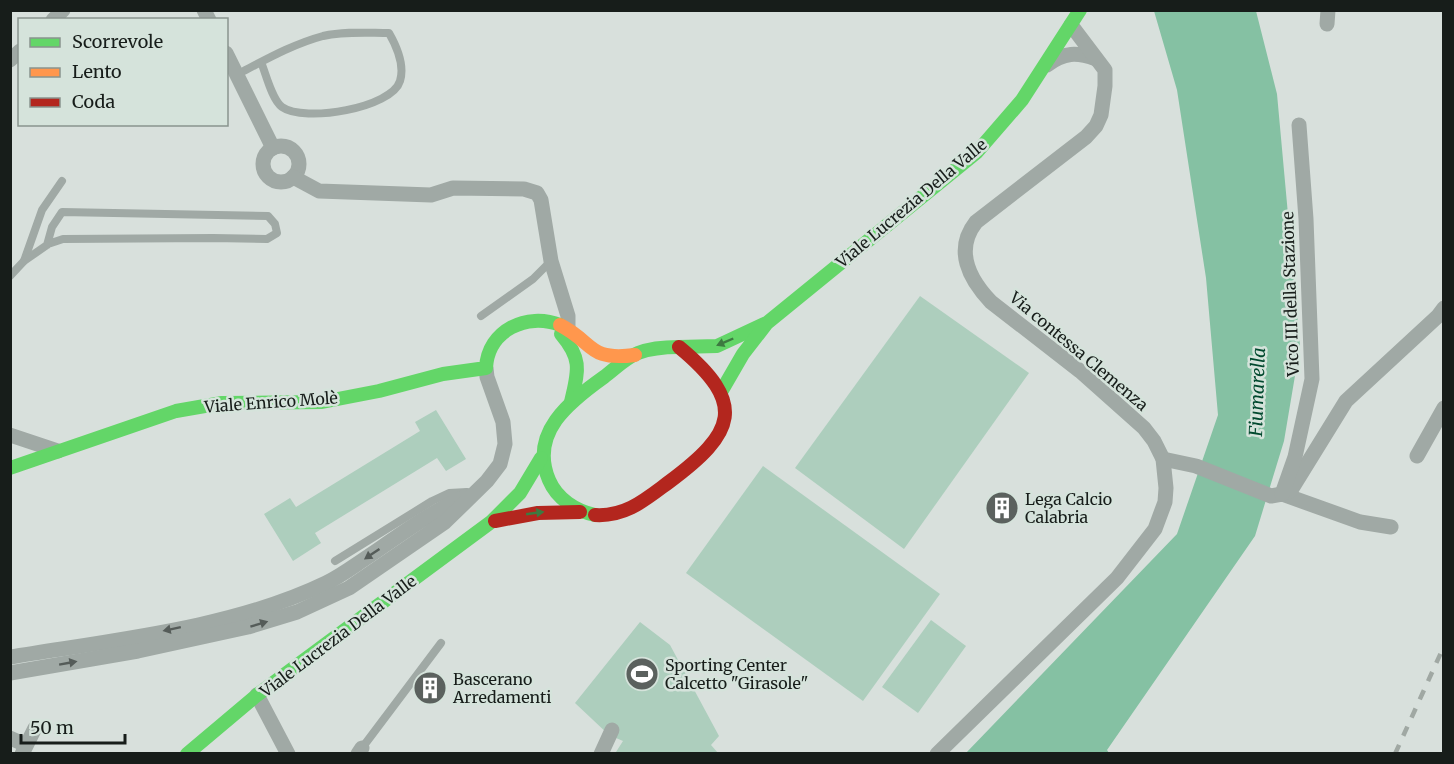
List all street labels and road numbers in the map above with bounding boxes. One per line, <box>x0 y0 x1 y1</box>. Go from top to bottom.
street label: Viale Lucrezia Della Valle <box>831 134 990 272</box>
street label: Vico III della Stazione <box>1277 211 1303 378</box>
street label: Via contessa Clemenza <box>1005 287 1153 415</box>
street label: Viale Enrico Molè <box>203 387 338 417</box>
street label: Viale Lucrezia Della Valle <box>255 571 420 702</box>

